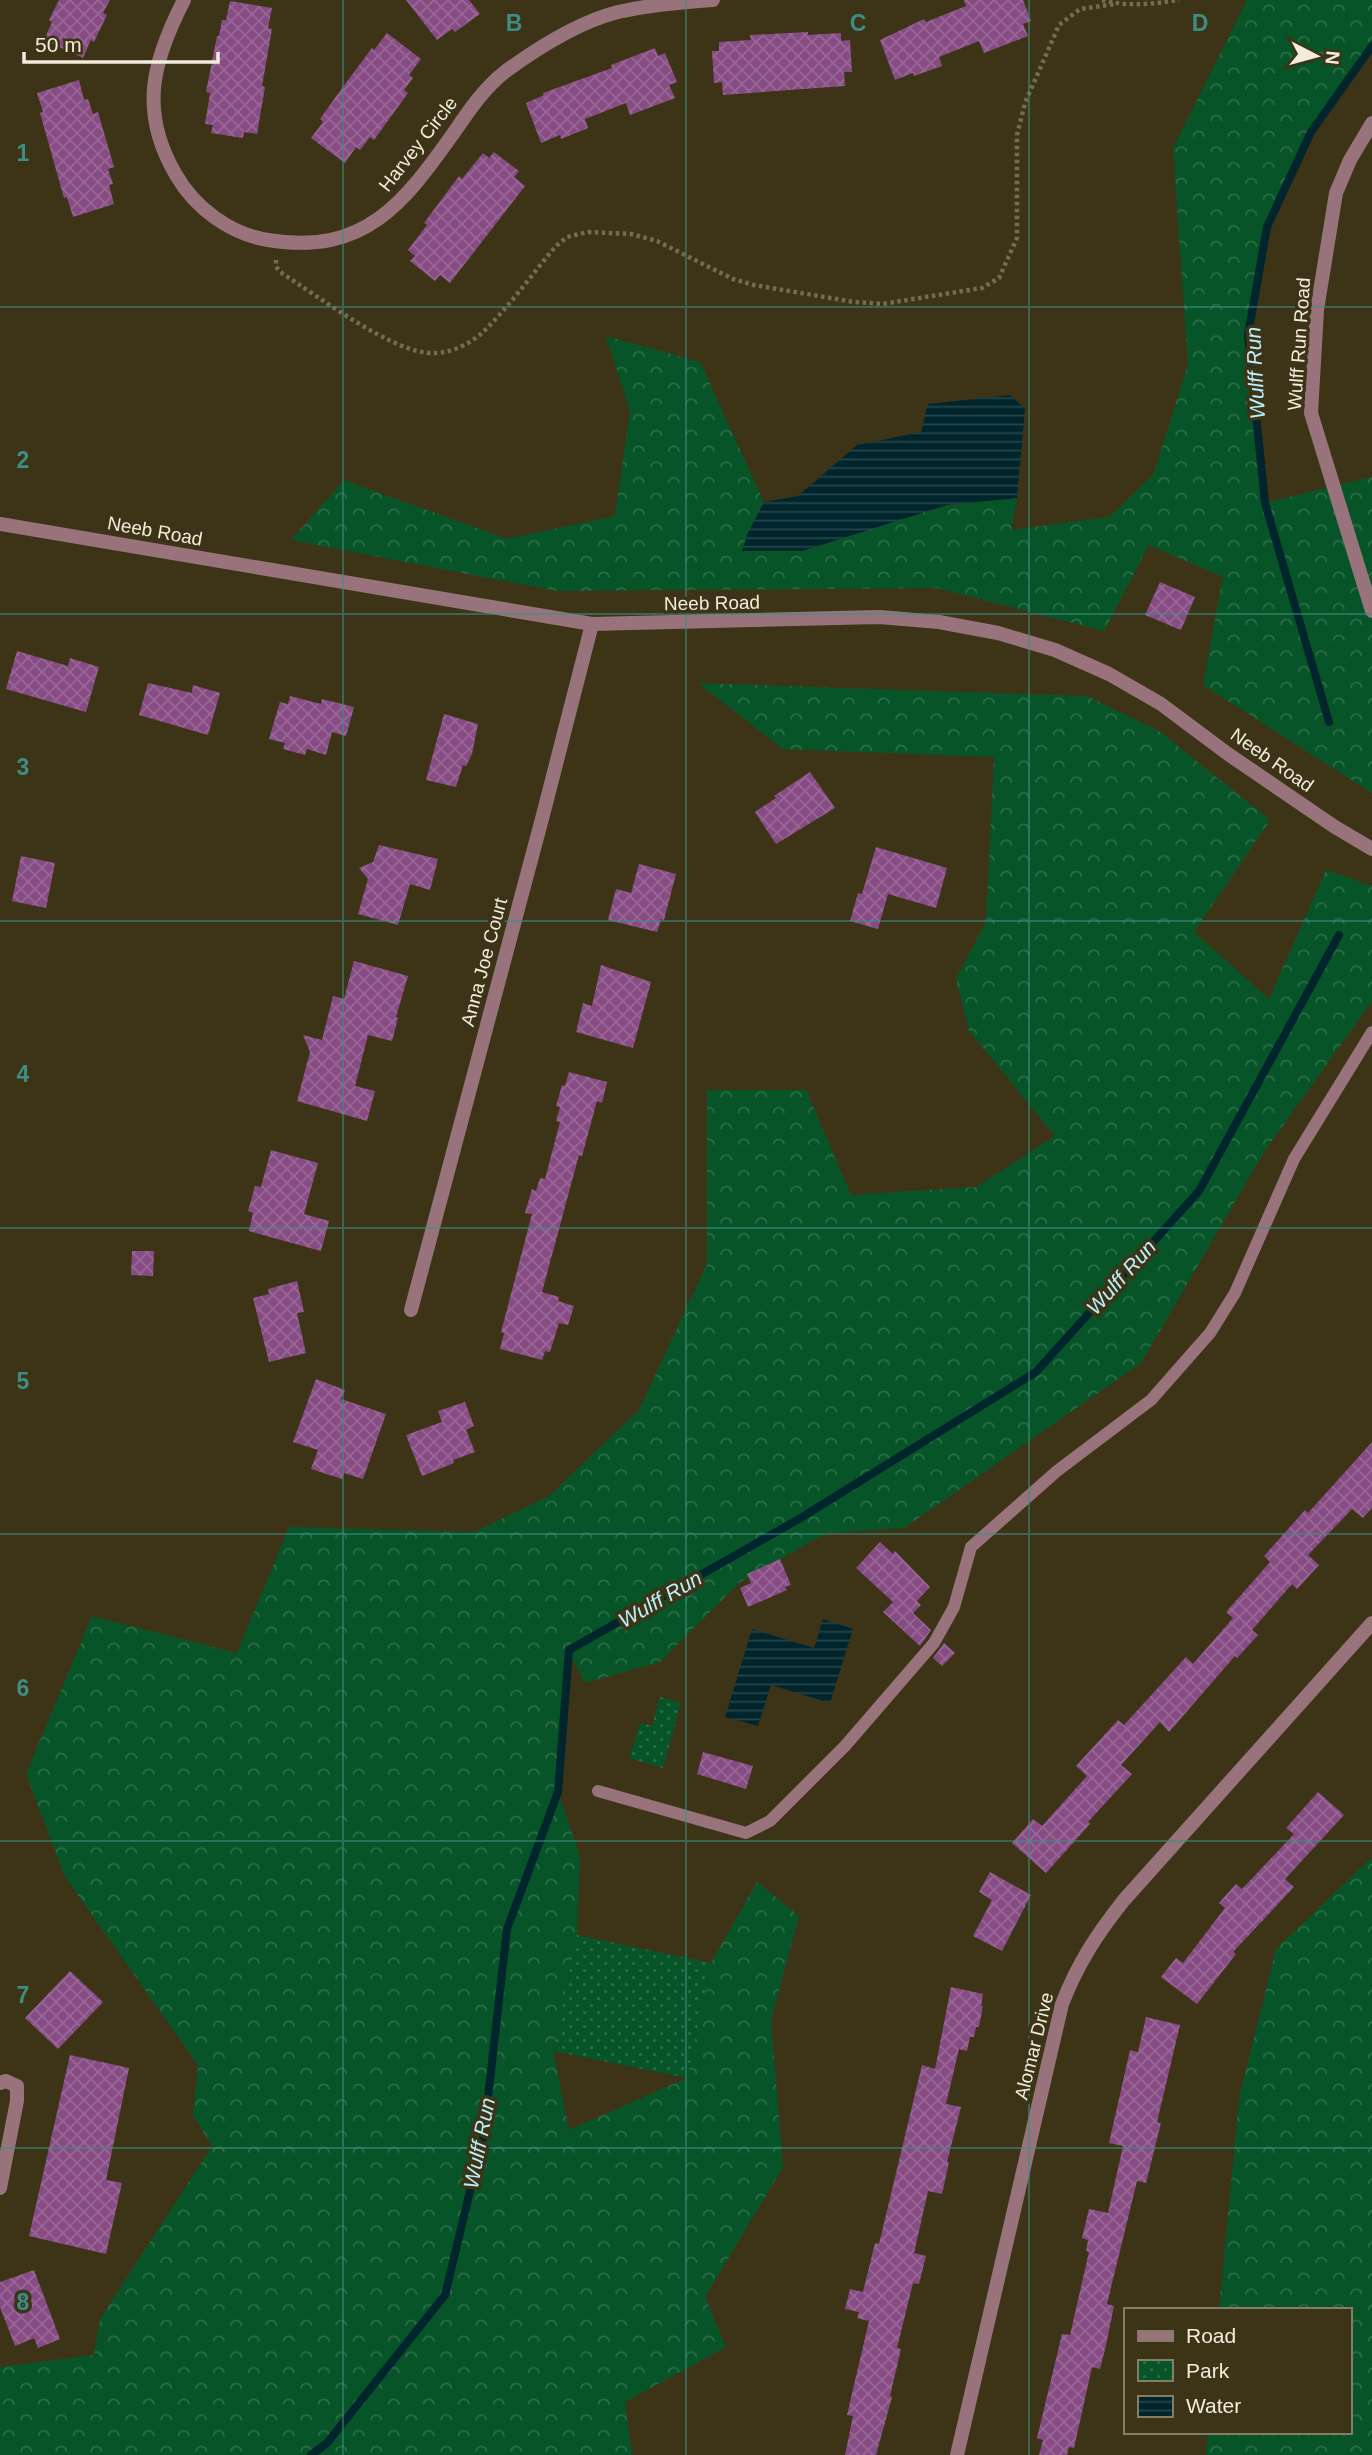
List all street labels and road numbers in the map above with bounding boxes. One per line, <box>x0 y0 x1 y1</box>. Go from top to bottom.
street label: Harvey Circle <box>375 93 461 195</box>
street label: Wulff Run Road <box>1284 277 1314 411</box>
street label: Neeb Road <box>106 512 204 550</box>
street label: Neeb Road <box>664 592 760 614</box>
street label: Neeb Road <box>1227 724 1317 796</box>
street label: Anna Joe Court <box>457 895 511 1028</box>
street label: Alomar Drive <box>1011 1990 1057 2102</box>

